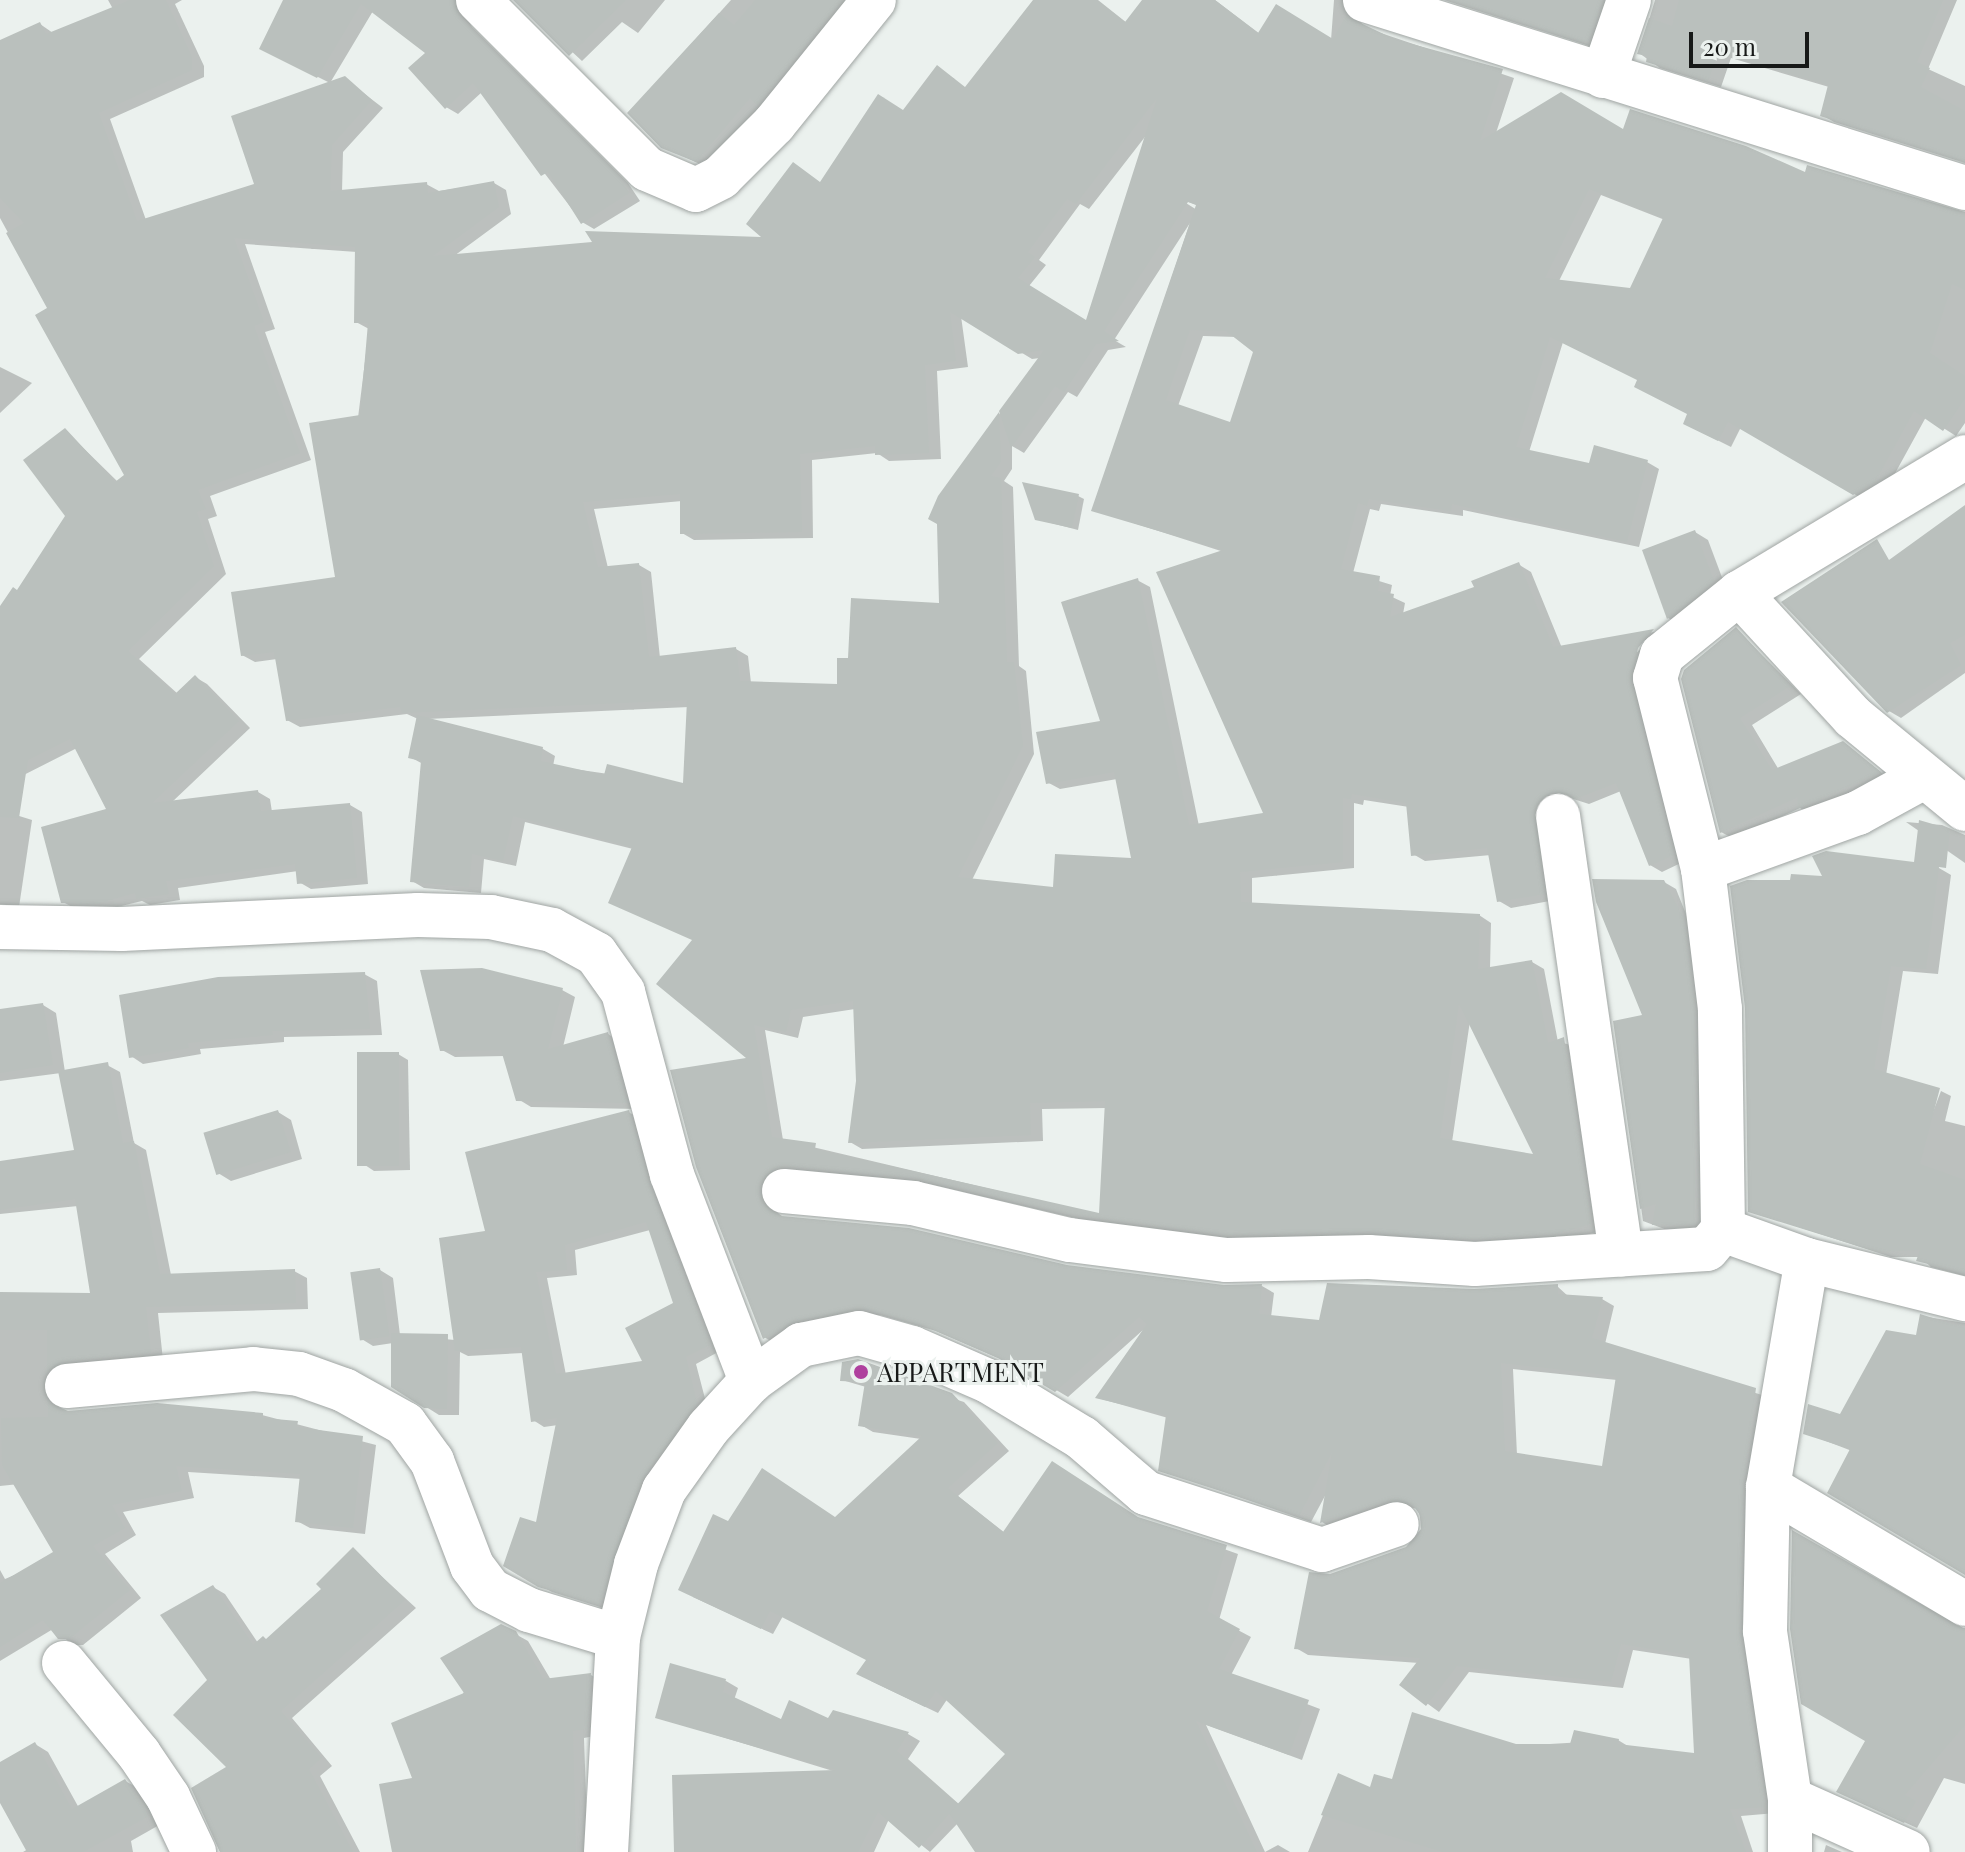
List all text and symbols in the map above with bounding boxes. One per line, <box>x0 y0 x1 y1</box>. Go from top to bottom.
scale bar <box>1693 16 1813 66</box>
text: 20 m <box>1703 30 1756 62</box>
place label: APPARTMENT <box>877 1356 1044 1388</box>
marker: APPARTMENT <box>852 1363 870 1381</box>

